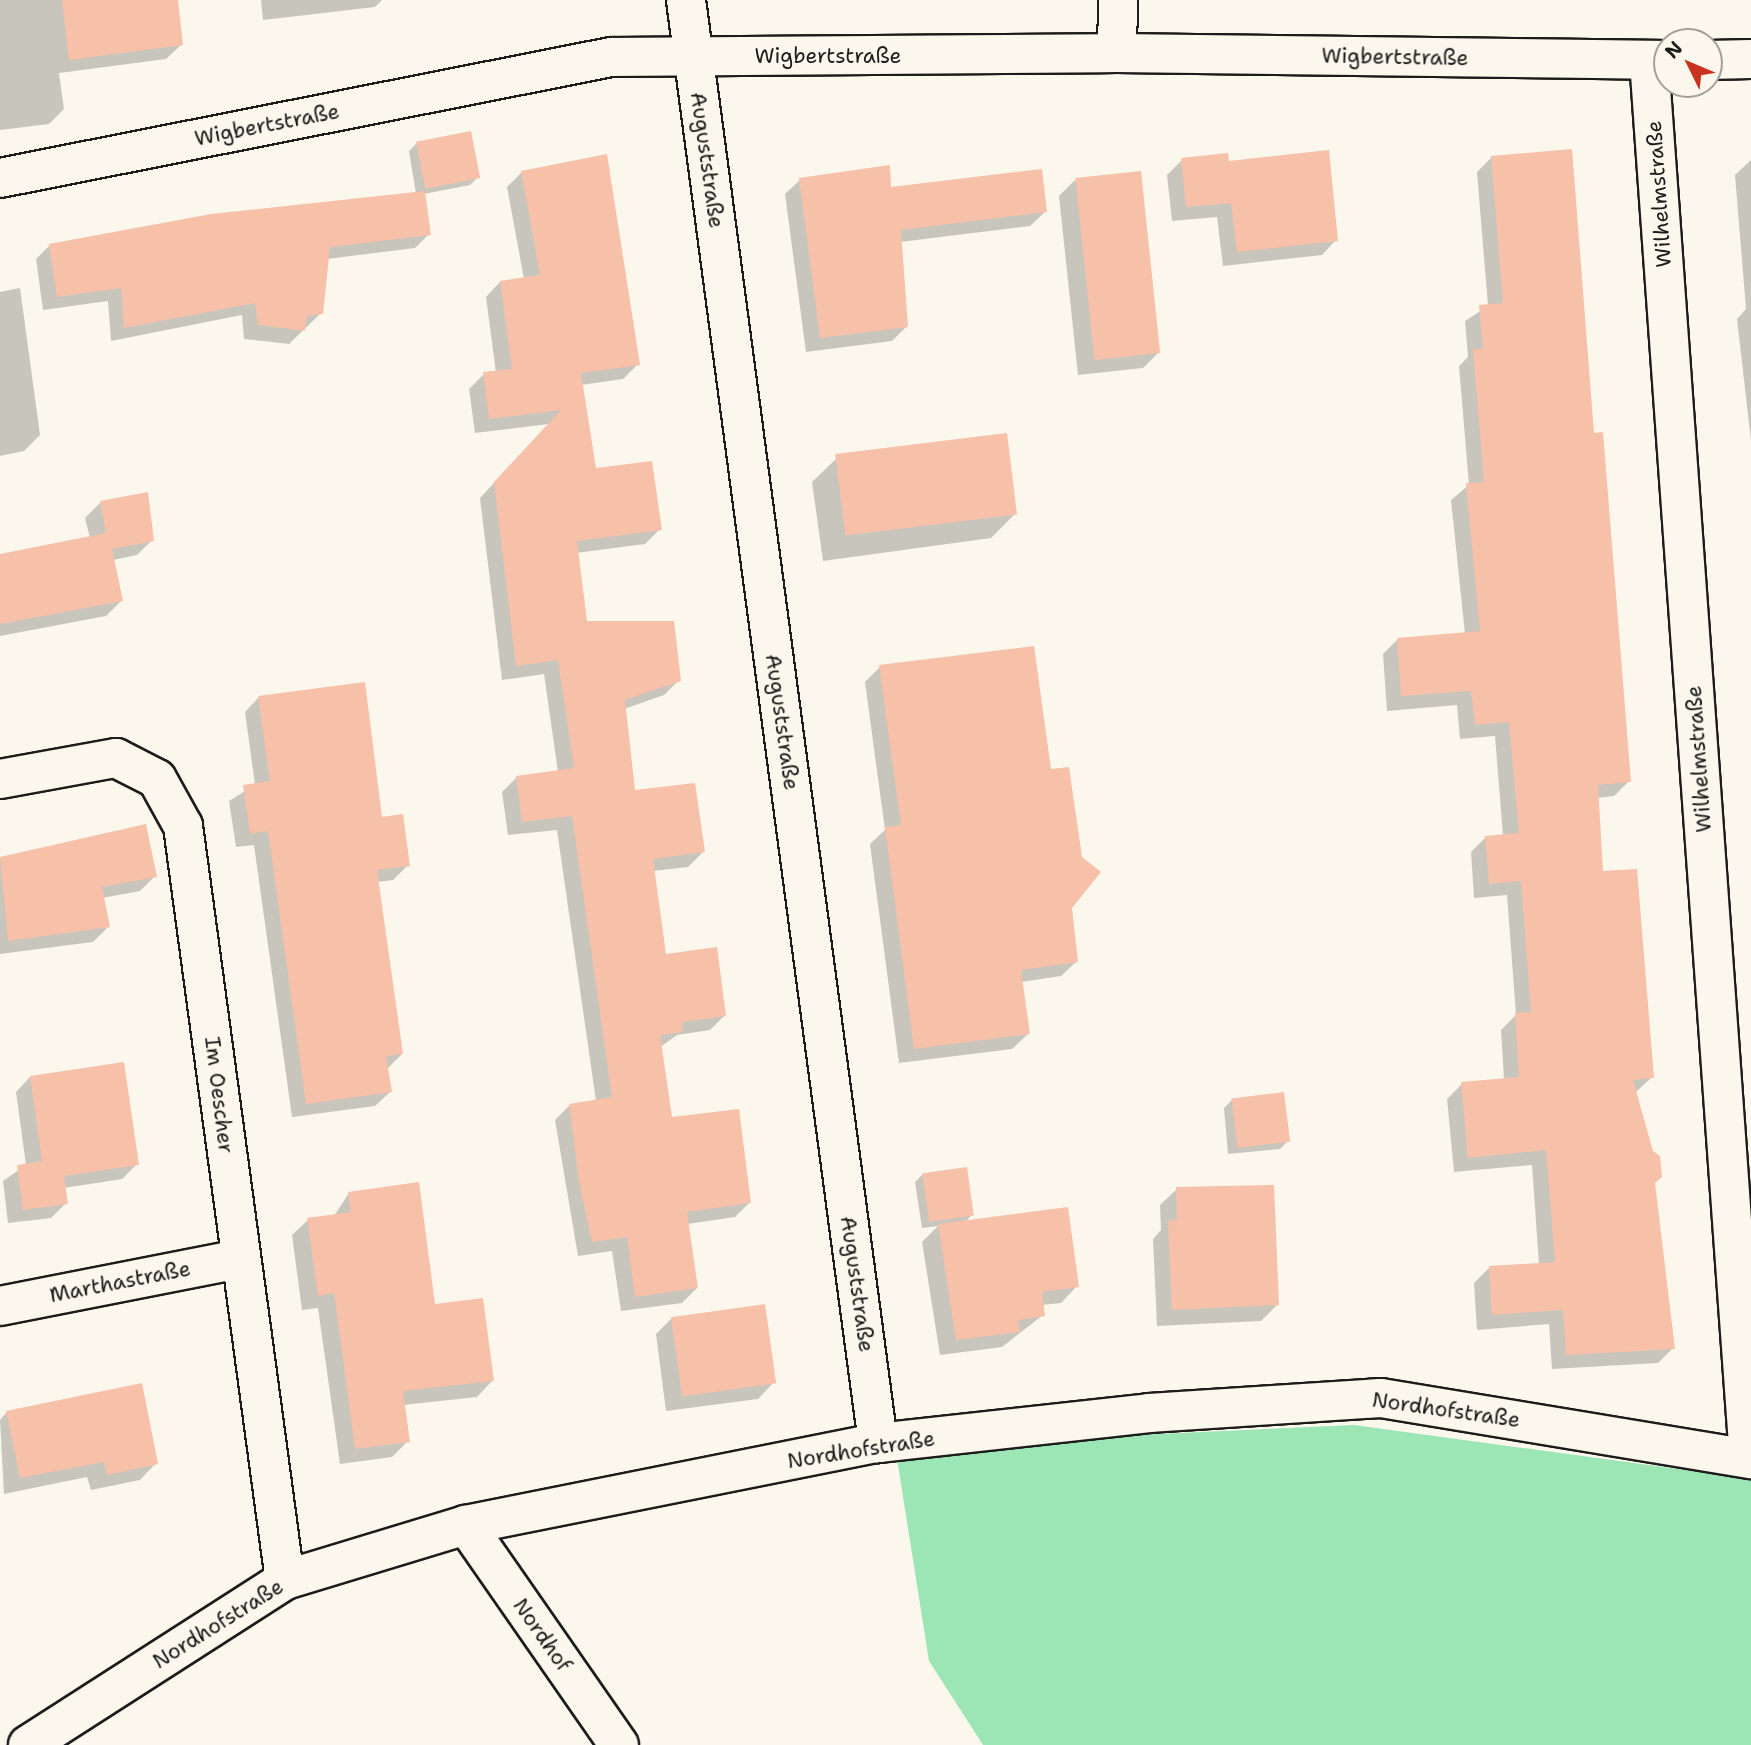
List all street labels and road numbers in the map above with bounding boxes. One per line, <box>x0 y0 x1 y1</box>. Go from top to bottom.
street label: Wigbertstraße <box>755 43 901 69</box>
street label: Wigbertstraße <box>1321 43 1469 71</box>
street label: Auguststraße <box>685 90 729 230</box>
street label: Wigbertstraße <box>192 99 342 151</box>
street label: Wilhelmstraße <box>1641 120 1677 268</box>
street label: Auguststraße <box>760 652 804 792</box>
street label: Wilhelmstraße <box>1681 685 1717 833</box>
street label: Im Oescher <box>199 1035 239 1155</box>
street label: Auguststraße <box>835 1214 879 1354</box>
street label: Marthastraße <box>47 1256 193 1308</box>
street label: Nordhofstraße <box>1370 1387 1522 1433</box>
street label: Nordhofstraße <box>785 1426 937 1474</box>
street label: Nordhofstraße <box>148 1574 288 1674</box>
street label: Nordhof <box>508 1594 576 1676</box>

